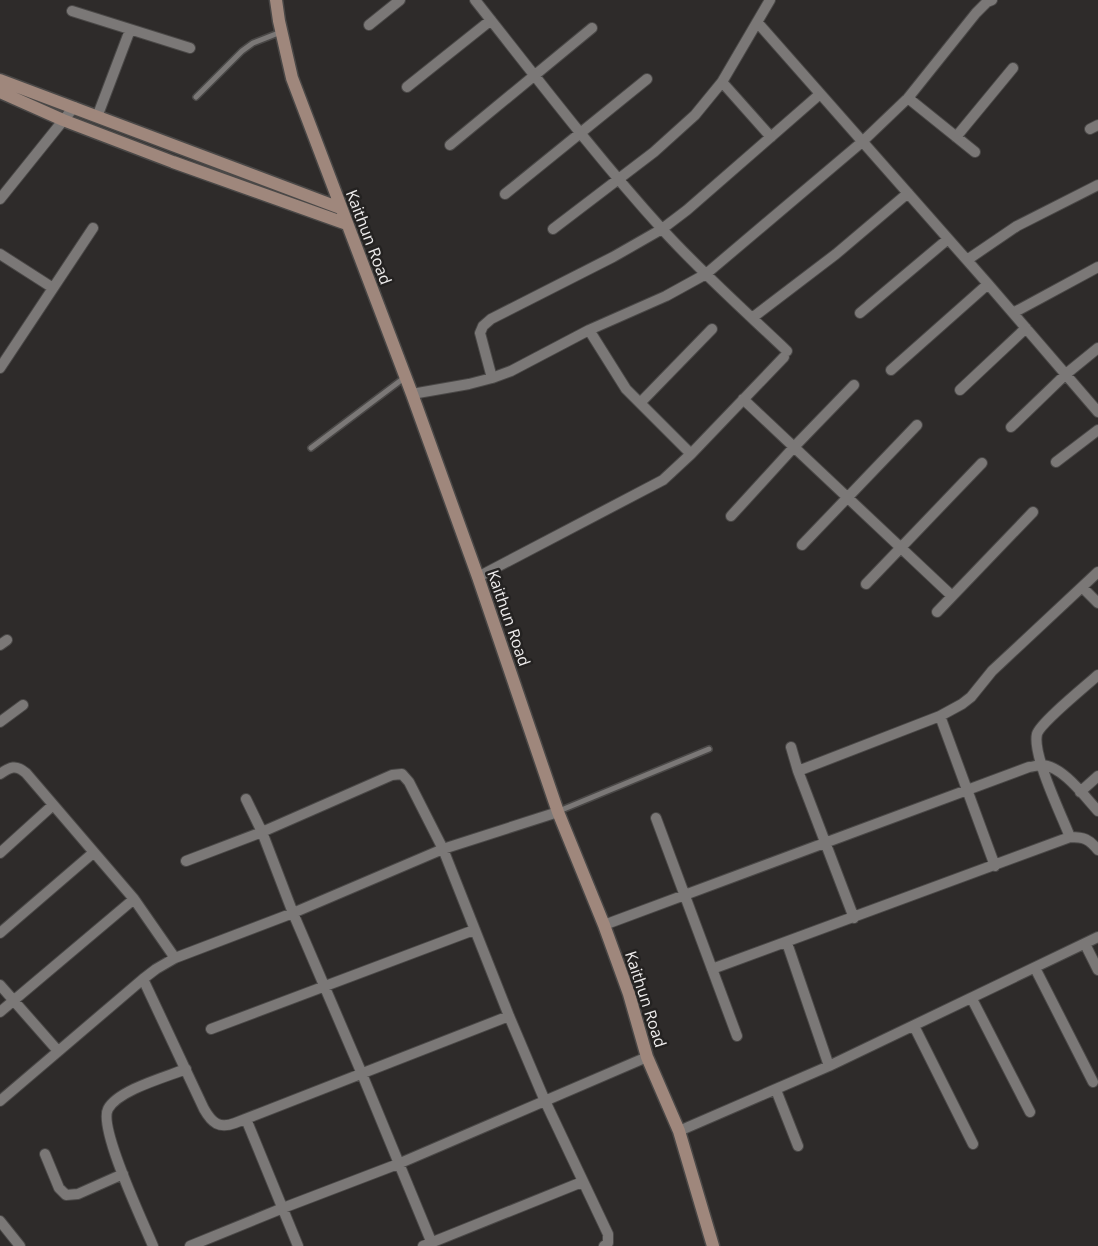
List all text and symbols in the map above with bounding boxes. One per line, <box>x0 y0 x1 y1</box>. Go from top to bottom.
street label: Kaithun Road <box>341 186 397 288</box>
street label: Kaithun Road <box>482 567 536 669</box>
street label: Kaithun Road <box>620 948 672 1050</box>

